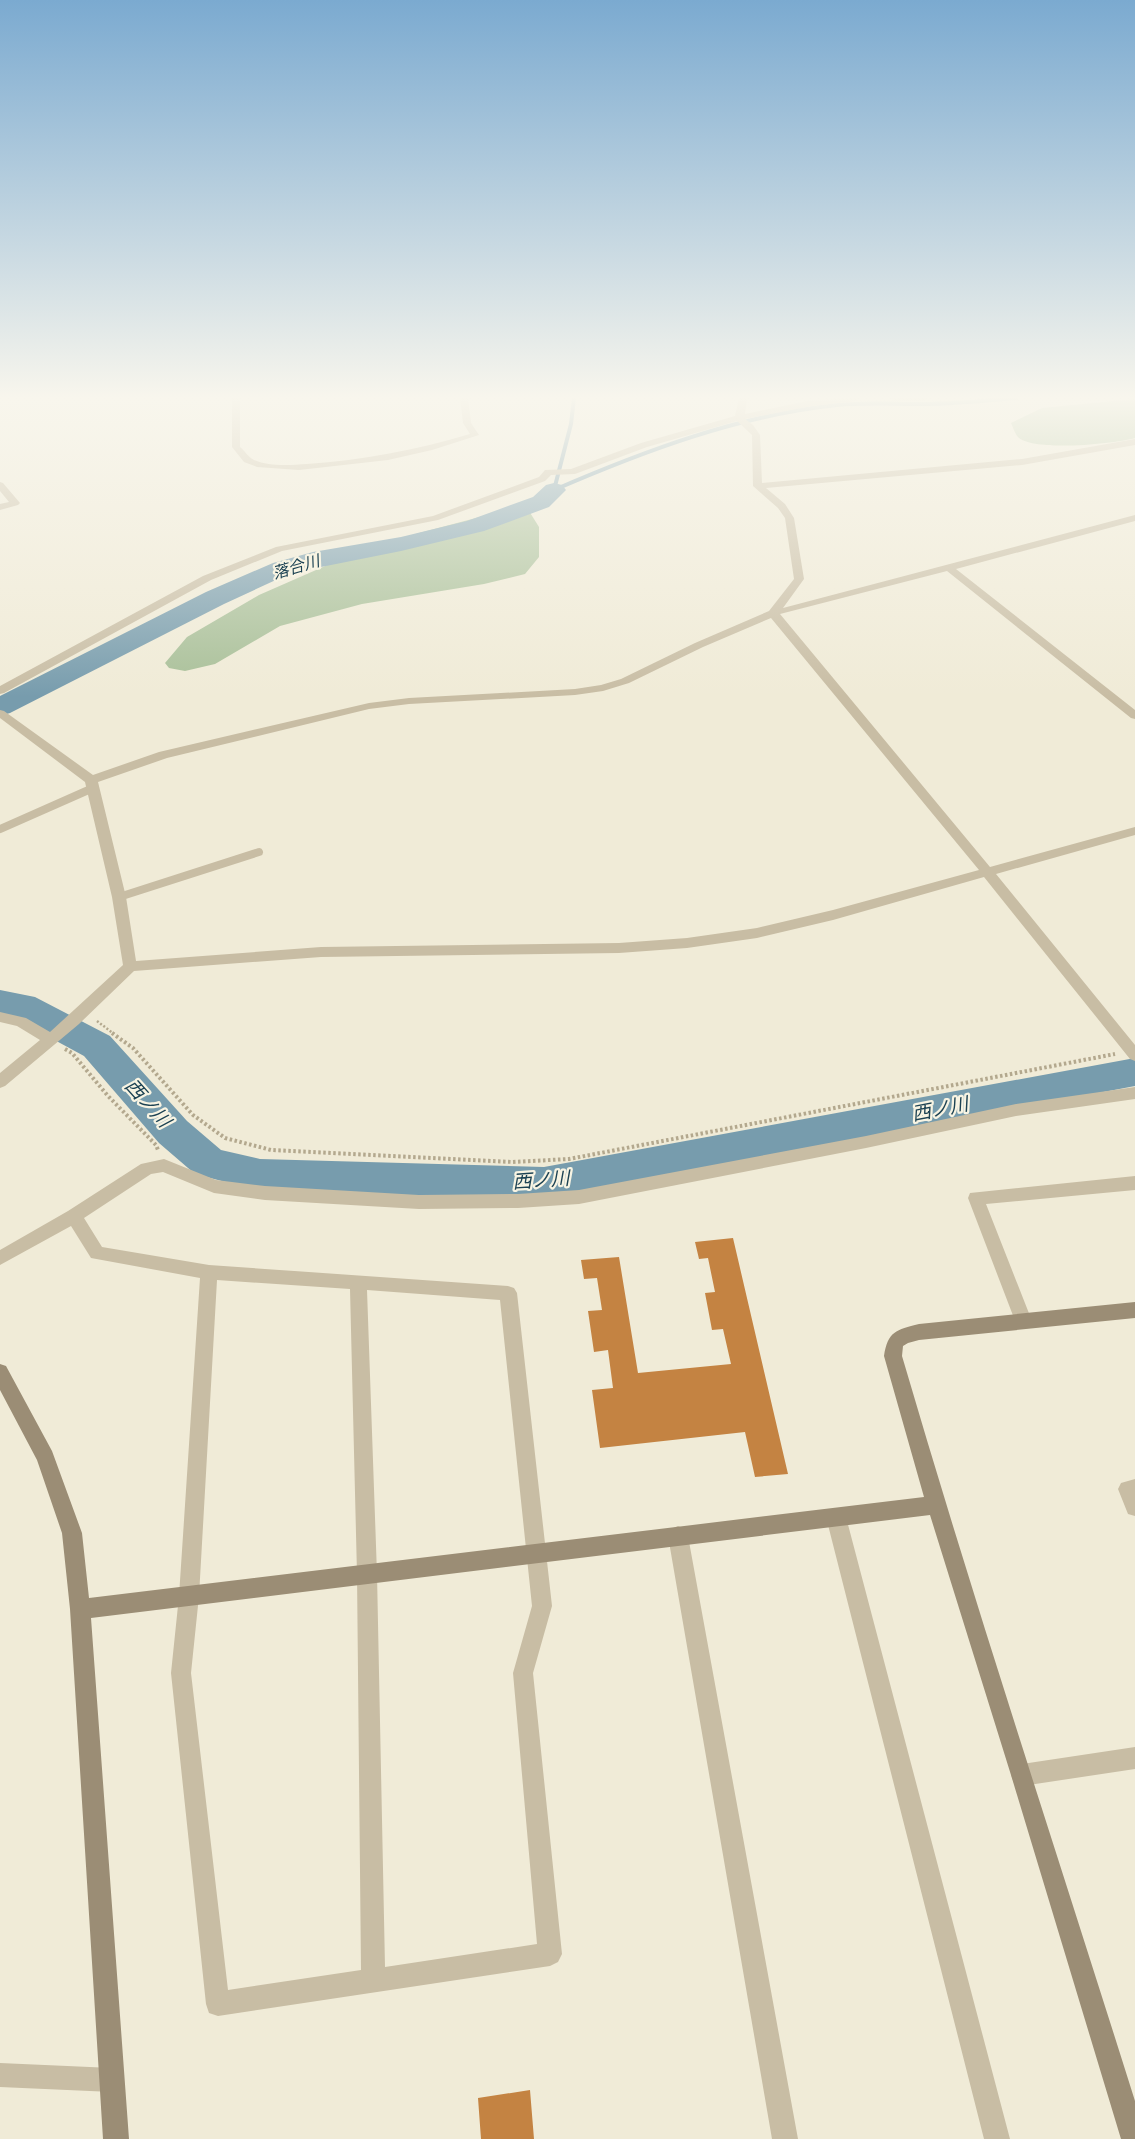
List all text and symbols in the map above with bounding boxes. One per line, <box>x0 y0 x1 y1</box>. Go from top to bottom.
water label: 落合川 <box>270 551 324 583</box>
water label: 西ノ川 <box>120 1074 177 1133</box>
water label: 西ノ川 <box>910 1092 972 1126</box>
water label: 西ノ川 <box>512 1166 572 1193</box>

